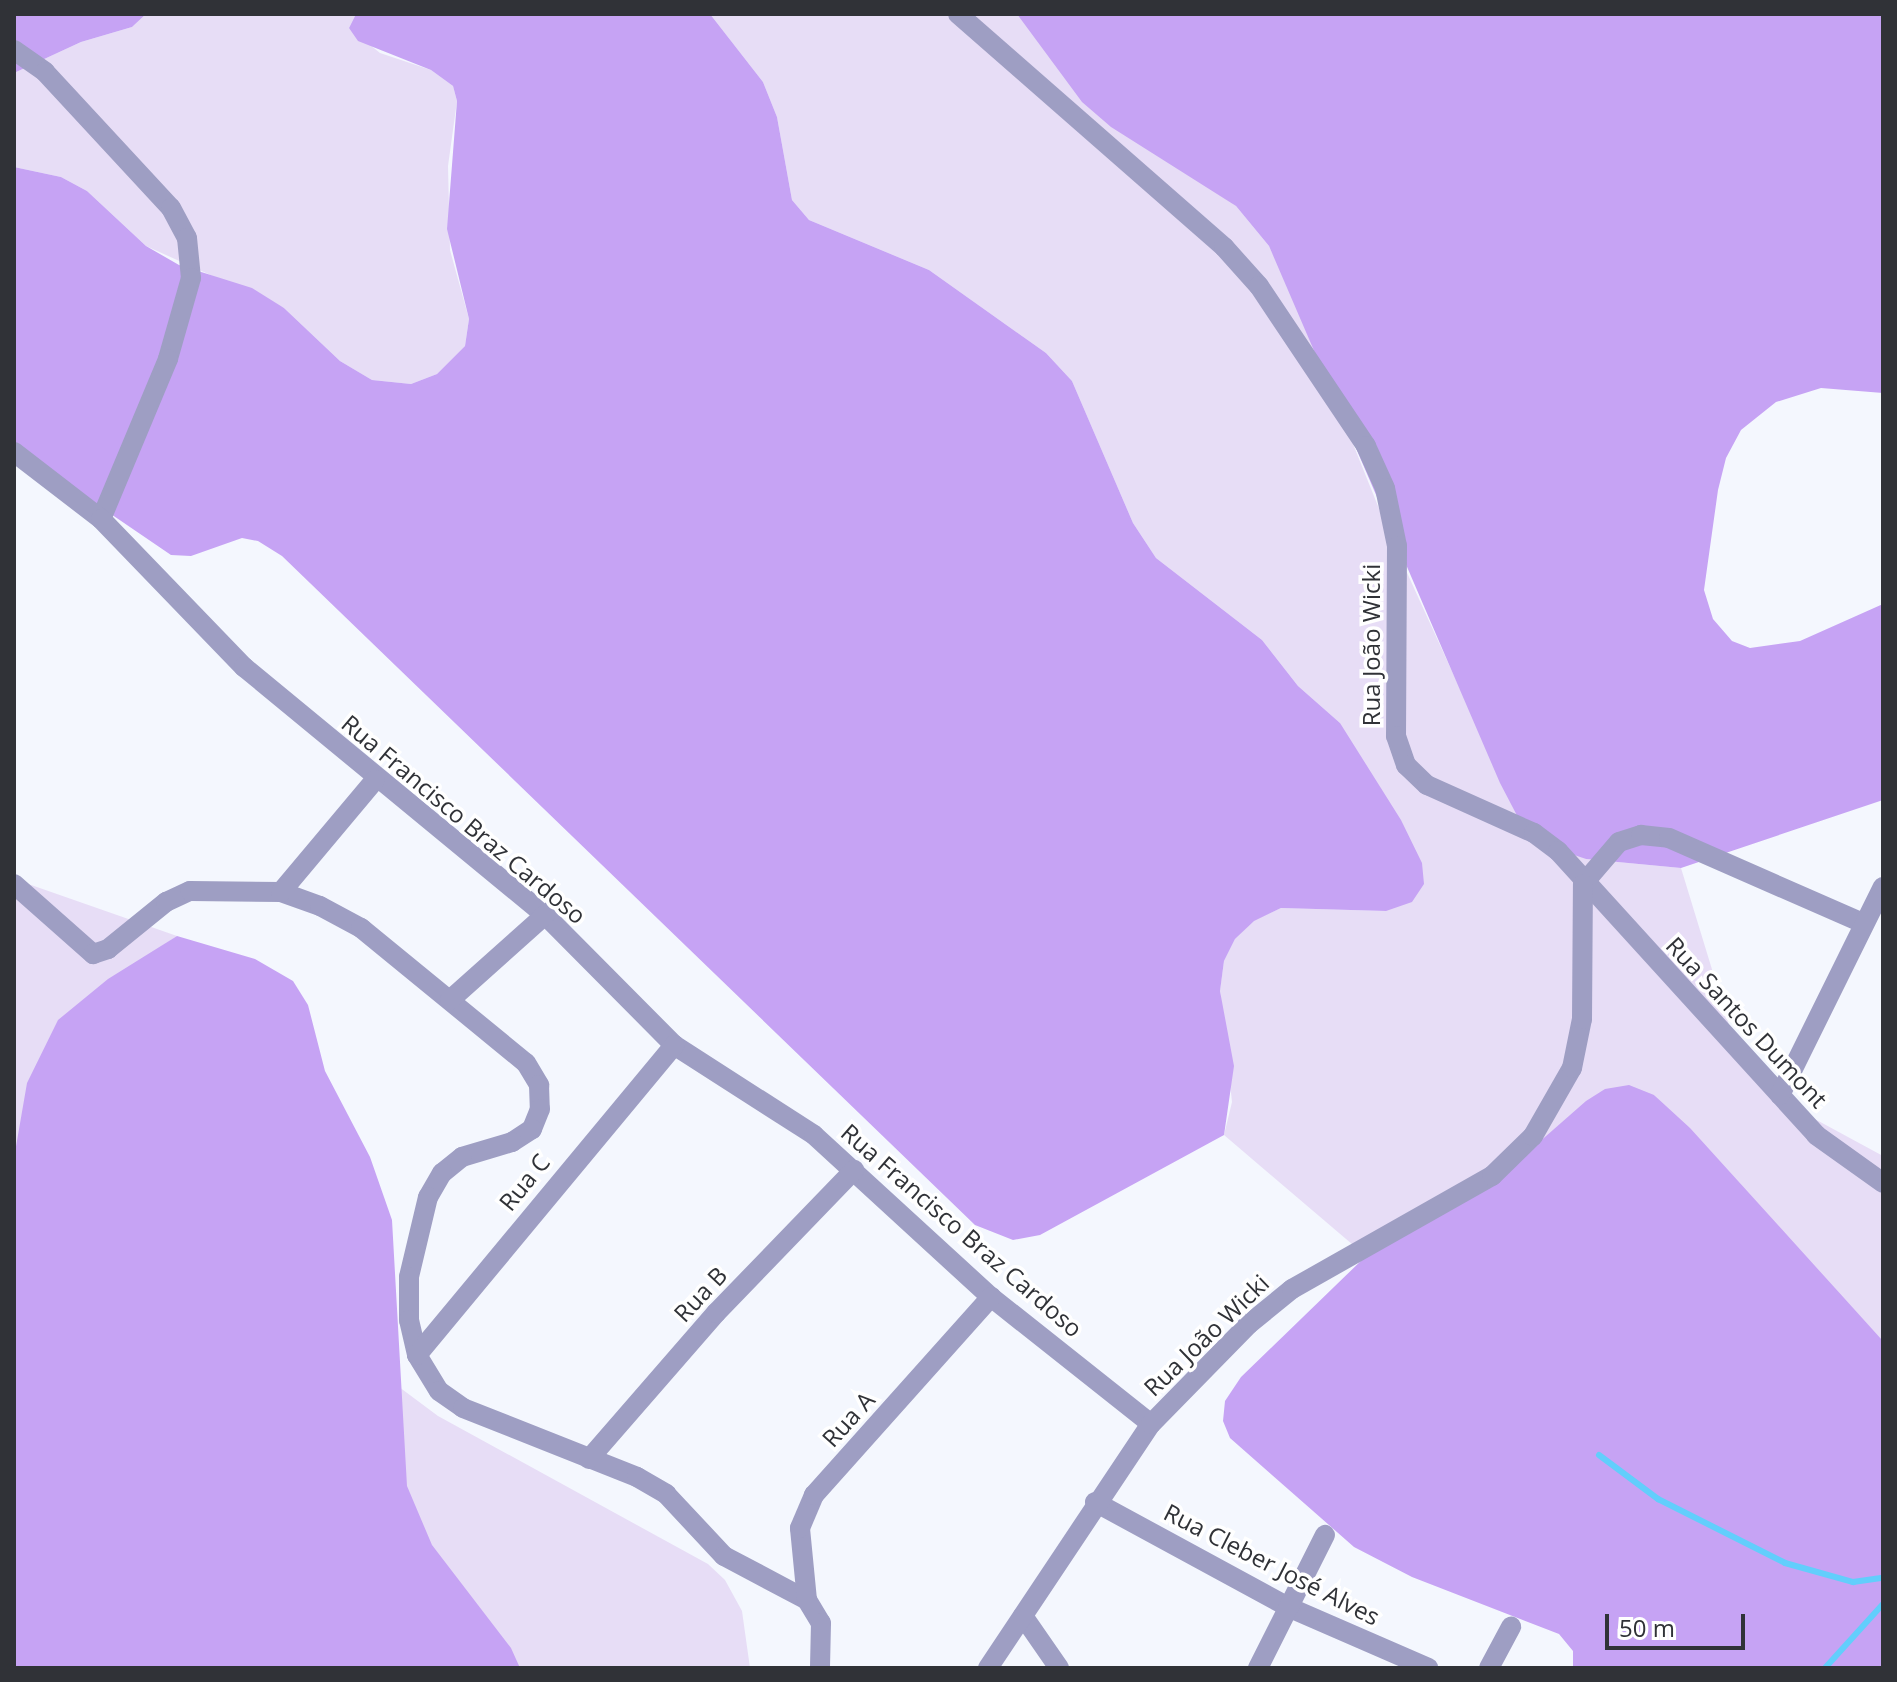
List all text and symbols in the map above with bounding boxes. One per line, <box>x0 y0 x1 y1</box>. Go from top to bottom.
street label: Rua João Wicki <box>1357 564 1385 726</box>
street label: Rua Francisco Braz Cardoso <box>336 708 592 930</box>
street label: Rua Santos Dumont <box>1660 931 1834 1113</box>
street label: Rua Francisco Braz Cardoso <box>836 1117 1088 1343</box>
street label: Rua C <box>493 1148 555 1216</box>
street label: Rua B <box>667 1261 733 1327</box>
street label: Rua João Wicki <box>1138 1268 1274 1402</box>
street label: Rua A <box>816 1385 880 1453</box>
street label: Rua Cleber José Alves <box>1159 1497 1385 1631</box>
scale bar <box>1609 1598 1749 1648</box>
text: 50 m <box>1619 1611 1675 1644</box>

